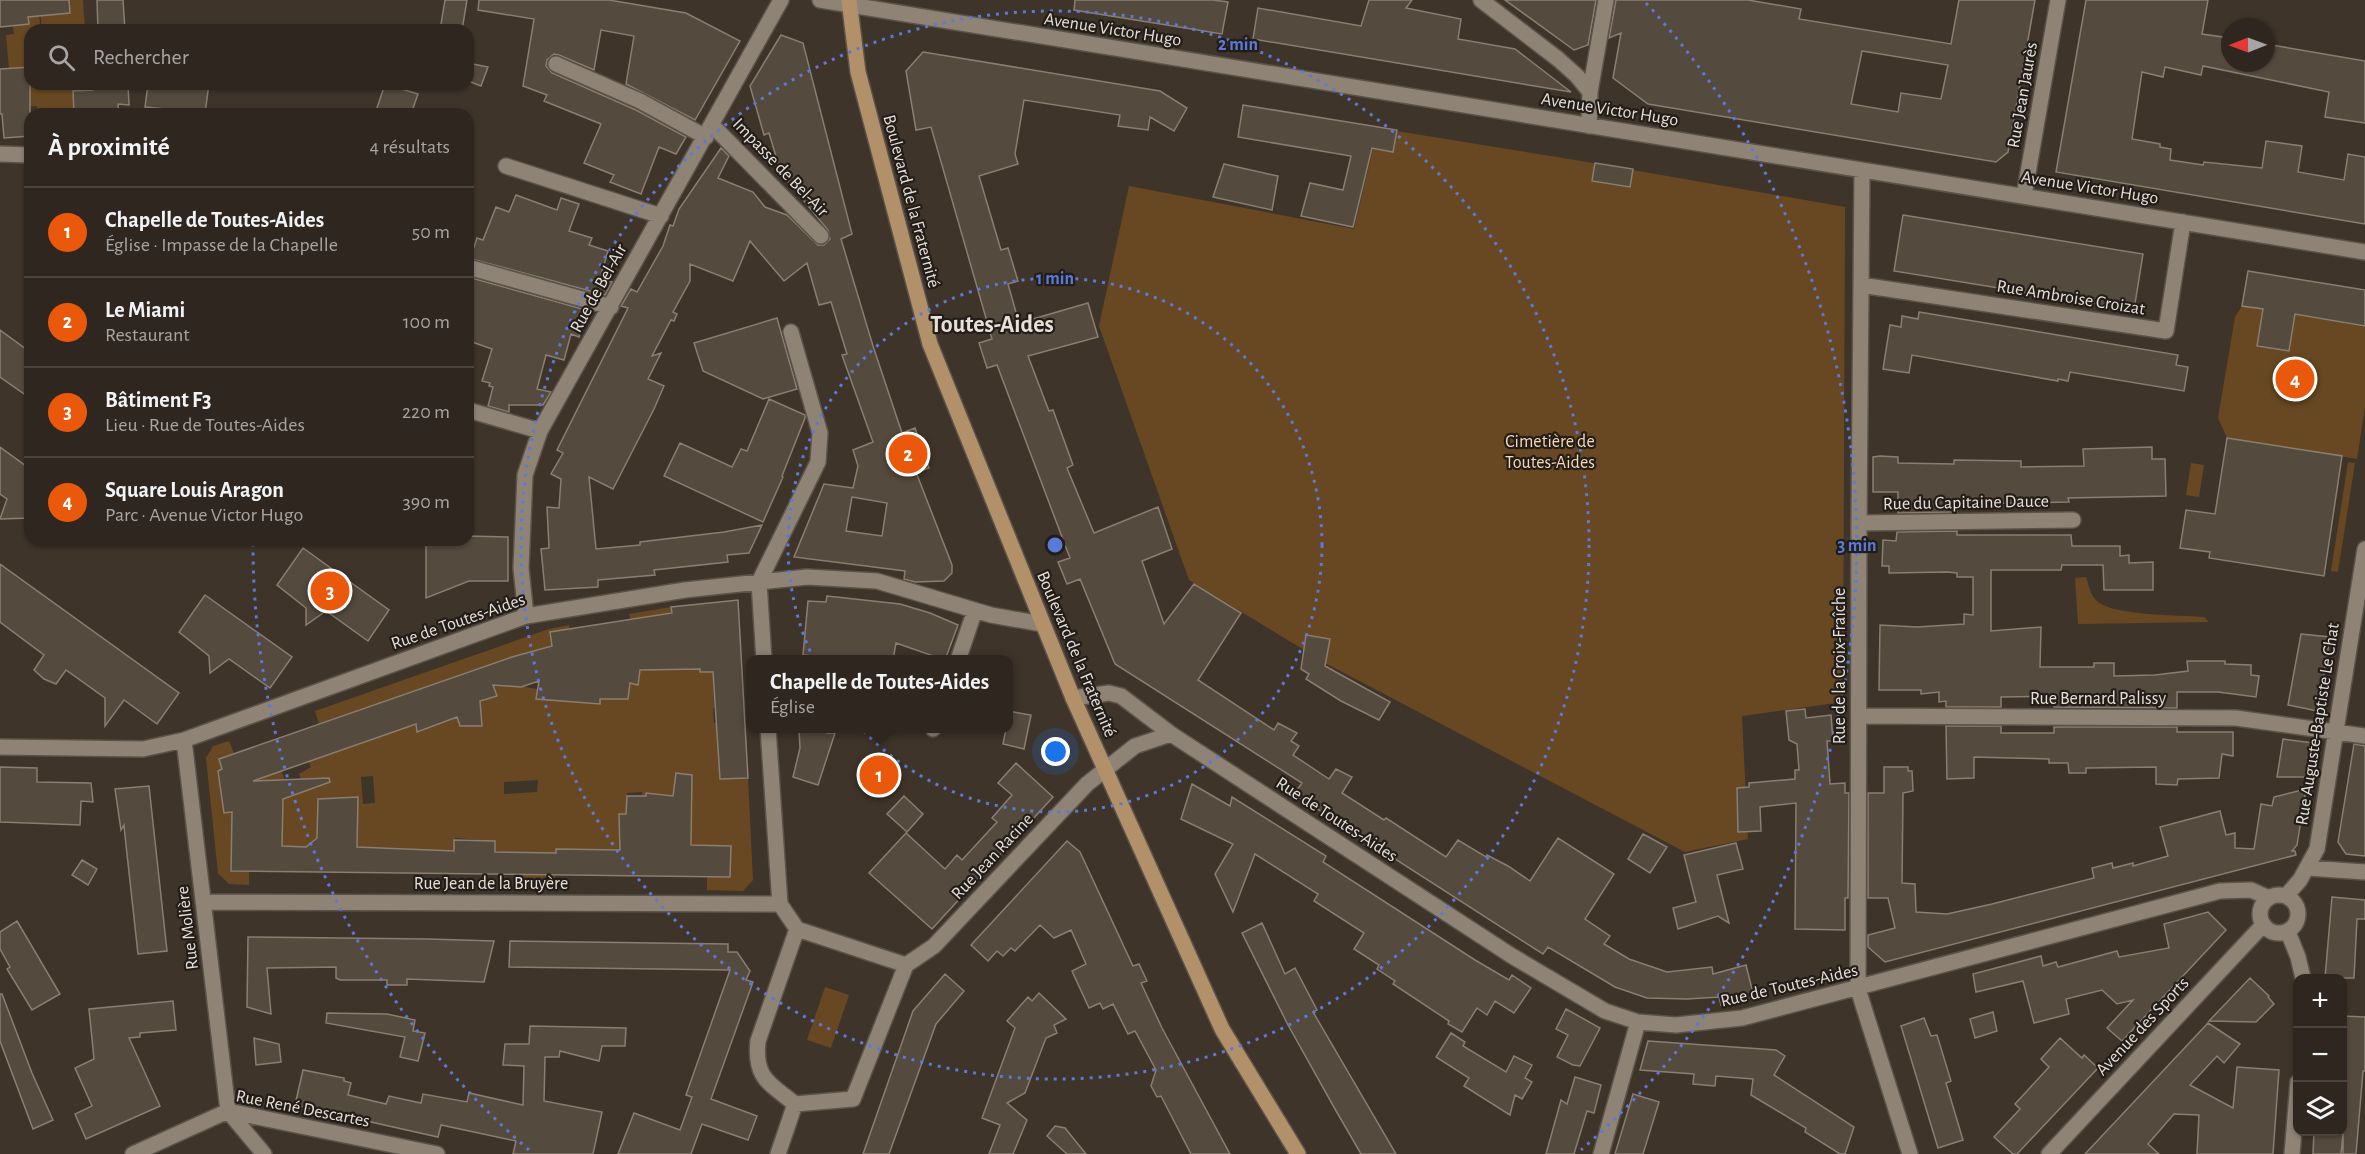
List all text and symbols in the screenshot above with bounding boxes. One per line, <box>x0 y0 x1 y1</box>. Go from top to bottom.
street label: Avenue Victor Hugo <box>1043 10 1183 50</box>
north arrow <box>2221 18 2275 72</box>
search box <box>24 24 474 90</box>
text: 2 min <box>1218 36 1258 54</box>
icon: search <box>45 41 78 74</box>
street label: Rue Jean Jaurès <box>2005 41 2041 150</box>
text: Rechercher <box>93 46 189 68</box>
street label: Avenue Victor Hugo <box>1540 90 1680 130</box>
street label: Boulevard de la Fraternité <box>879 113 943 290</box>
street label: Impasse de Bel-Air <box>729 115 832 221</box>
text: À proximité <box>48 134 170 160</box>
text: 4 résultats <box>369 137 450 157</box>
street label: Avenue Victor Hugo <box>2020 168 2160 208</box>
text: Chapelle de Toutes-Aides <box>105 209 324 231</box>
text: 1 <box>64 222 71 242</box>
text: 50 m <box>412 222 450 242</box>
text: Église · Impasse de la Chapelle <box>105 235 338 255</box>
street label: Rue de Bel-Air <box>567 241 631 336</box>
text: 1 min <box>1036 270 1074 288</box>
street label: Rue Ambroise Croizat <box>1995 277 2147 319</box>
text: Le Miami <box>105 299 185 321</box>
text: 2 <box>63 312 72 332</box>
text: 100 m <box>403 312 450 332</box>
district label: Toutes-Aides <box>930 313 1054 337</box>
text: Restaurant <box>105 325 190 345</box>
pin: 4 <box>2276 356 2314 401</box>
text: Bâtiment F3 <box>105 389 212 411</box>
text: 3 <box>63 402 72 422</box>
text: 220 m <box>402 402 450 422</box>
text: Lieu · Rue de Toutes-Aides <box>105 415 305 435</box>
pin: 2 <box>888 432 928 476</box>
park label: Cimetière de Toutes-Aides <box>1505 433 1595 472</box>
text: Square Louis Aragon <box>105 479 284 501</box>
text: 4 <box>62 492 73 512</box>
text: 390 m <box>403 492 450 512</box>
street label: Rue du Capitaine Dauce <box>1883 493 2049 513</box>
text: Parc · Avenue Victor Hugo <box>105 505 303 525</box>
centre of rings <box>1045 535 1065 555</box>
text: 3 min <box>1837 537 1877 555</box>
pin: 3 <box>310 568 350 614</box>
street label: Boulevard de la Fraternité <box>1033 569 1119 740</box>
street label: Rue de la Croix-Fraîche <box>1831 588 1849 744</box>
street label: Rue de Toutes-Aides <box>389 591 528 653</box>
street label: Rue Auguste-Baptiste Le Chat <box>2293 621 2343 827</box>
popup <box>746 655 1013 733</box>
text: Chapelle de Toutes-Aides <box>770 671 989 693</box>
street label: Rue Bernard Palissy <box>2030 690 2166 708</box>
text: Église <box>770 697 815 717</box>
your location <box>1041 737 1070 766</box>
pin: 1 <box>860 752 898 798</box>
street label: Rue de Toutes-Aides <box>1273 774 1400 866</box>
street label: Rue Jean Racine <box>948 810 1037 903</box>
street label: Rue Jean de la Bruyère <box>414 875 568 893</box>
street label: Rue Molière <box>174 885 202 971</box>
street label: Rue de Toutes-Aides <box>1719 961 1860 1011</box>
street label: Avenue des Sports <box>2093 974 2193 1079</box>
map controls <box>2293 974 2347 1136</box>
button: + <box>2293 974 2347 1028</box>
button: − <box>2293 1028 2347 1082</box>
button: layers <box>2293 1082 2347 1136</box>
street label: Rue René Descartes <box>234 1087 371 1131</box>

